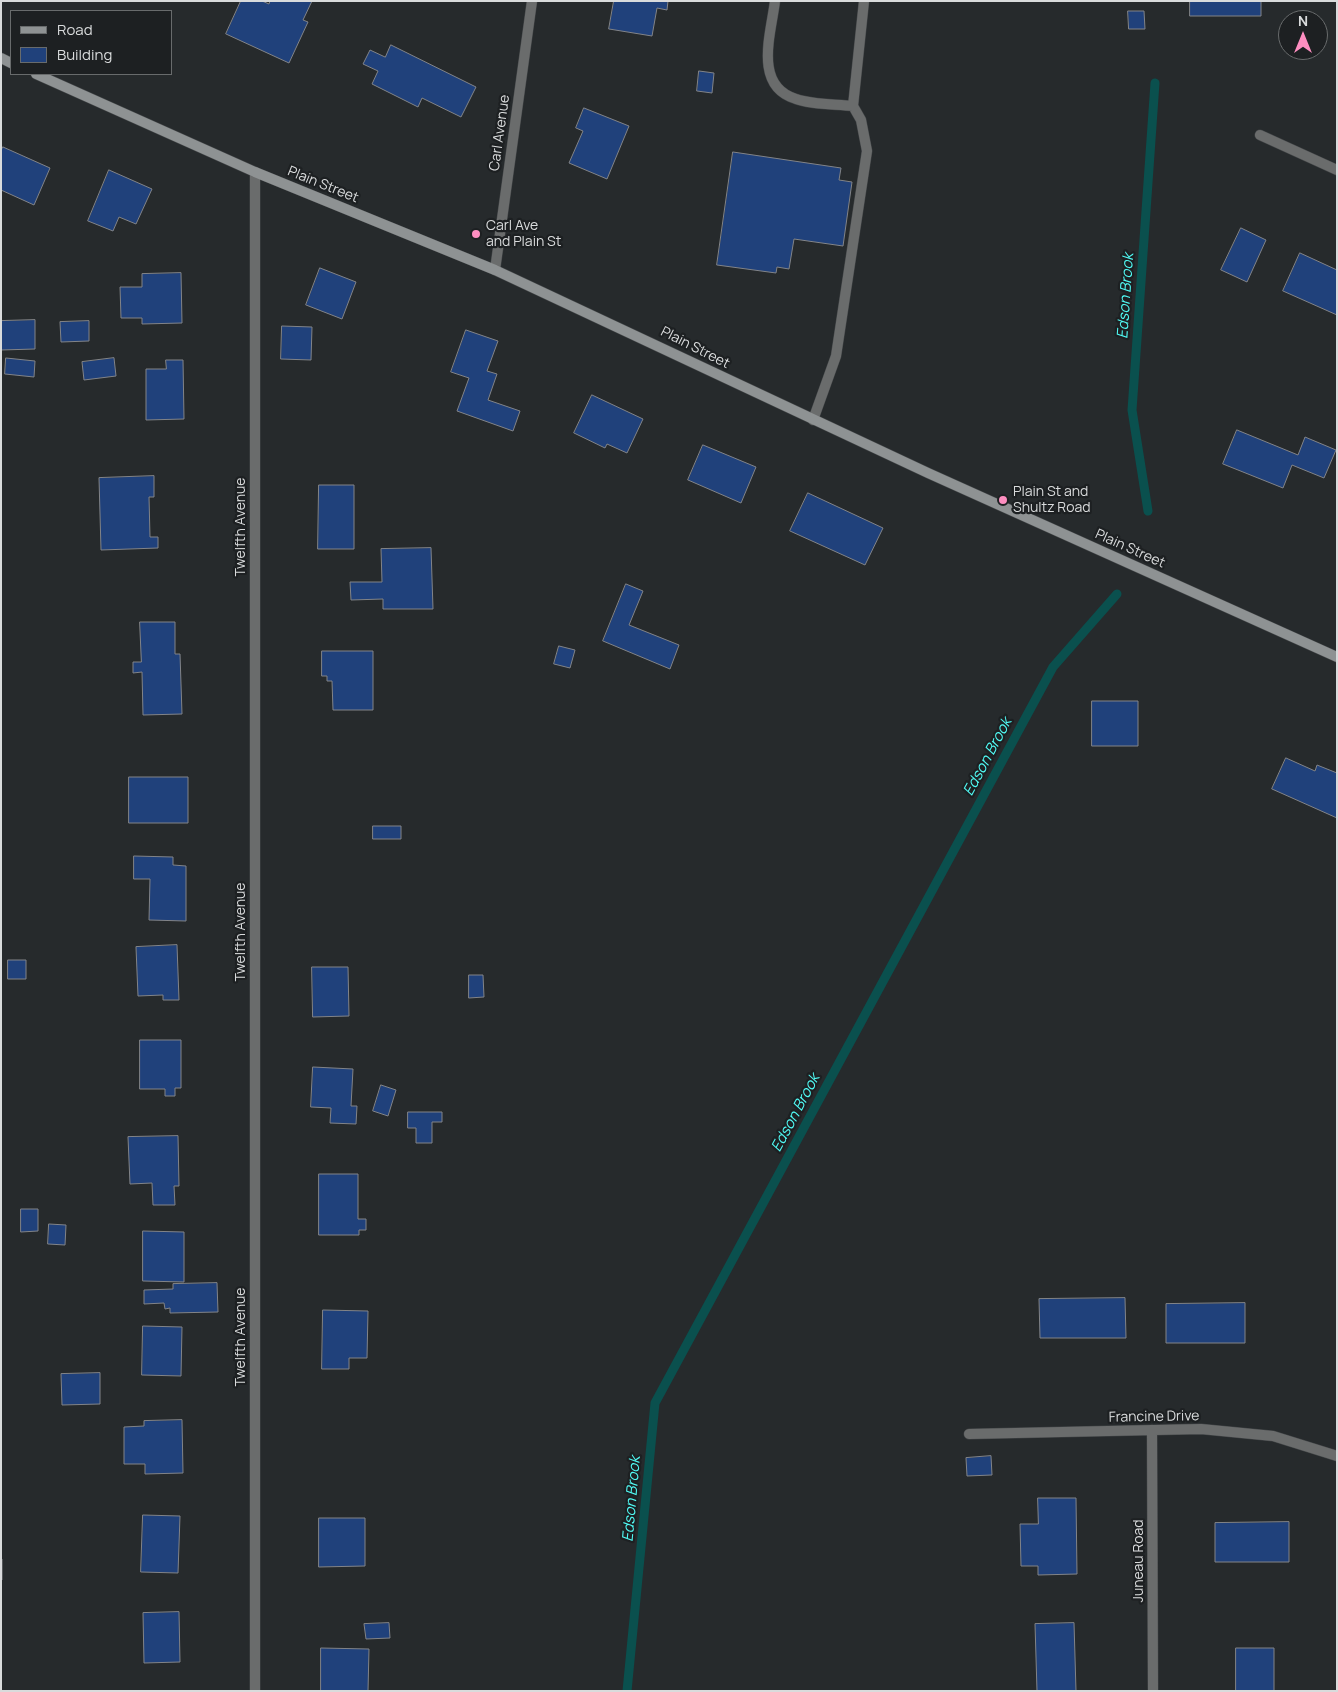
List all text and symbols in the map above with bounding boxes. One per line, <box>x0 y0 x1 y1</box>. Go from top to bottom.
legend <box>10 10 172 75</box>
north arrow <box>1278 10 1328 60</box>
text: N <box>1298 11 1308 30</box>
text: Road <box>57 19 93 40</box>
text: Building <box>57 44 112 65</box>
street label: Carl Avenue <box>486 94 514 172</box>
street label: Plain Street <box>285 163 361 207</box>
place label: Carl Ave and Plain St <box>486 218 561 250</box>
marker: Carl Ave and Plain St <box>470 228 482 240</box>
water label: Edson Brook <box>1114 253 1138 339</box>
street label: Plain Street <box>658 323 732 373</box>
street label: Twelfth Avenue <box>233 477 249 577</box>
place label: Plain St and Shultz Road <box>1013 484 1091 516</box>
marker: Plain St and Shultz Road <box>997 494 1009 506</box>
street label: Plain Street <box>1092 526 1168 572</box>
water label: Edson Brook <box>960 715 1016 799</box>
street label: Twelfth Avenue <box>233 882 249 982</box>
water label: Edson Brook <box>768 1071 824 1155</box>
street label: Twelfth Avenue <box>233 1287 249 1387</box>
street label: Francine Drive <box>1109 1408 1199 1426</box>
water label: Edson Brook <box>619 1456 645 1542</box>
street label: Juneau Road <box>1131 1519 1147 1603</box>

